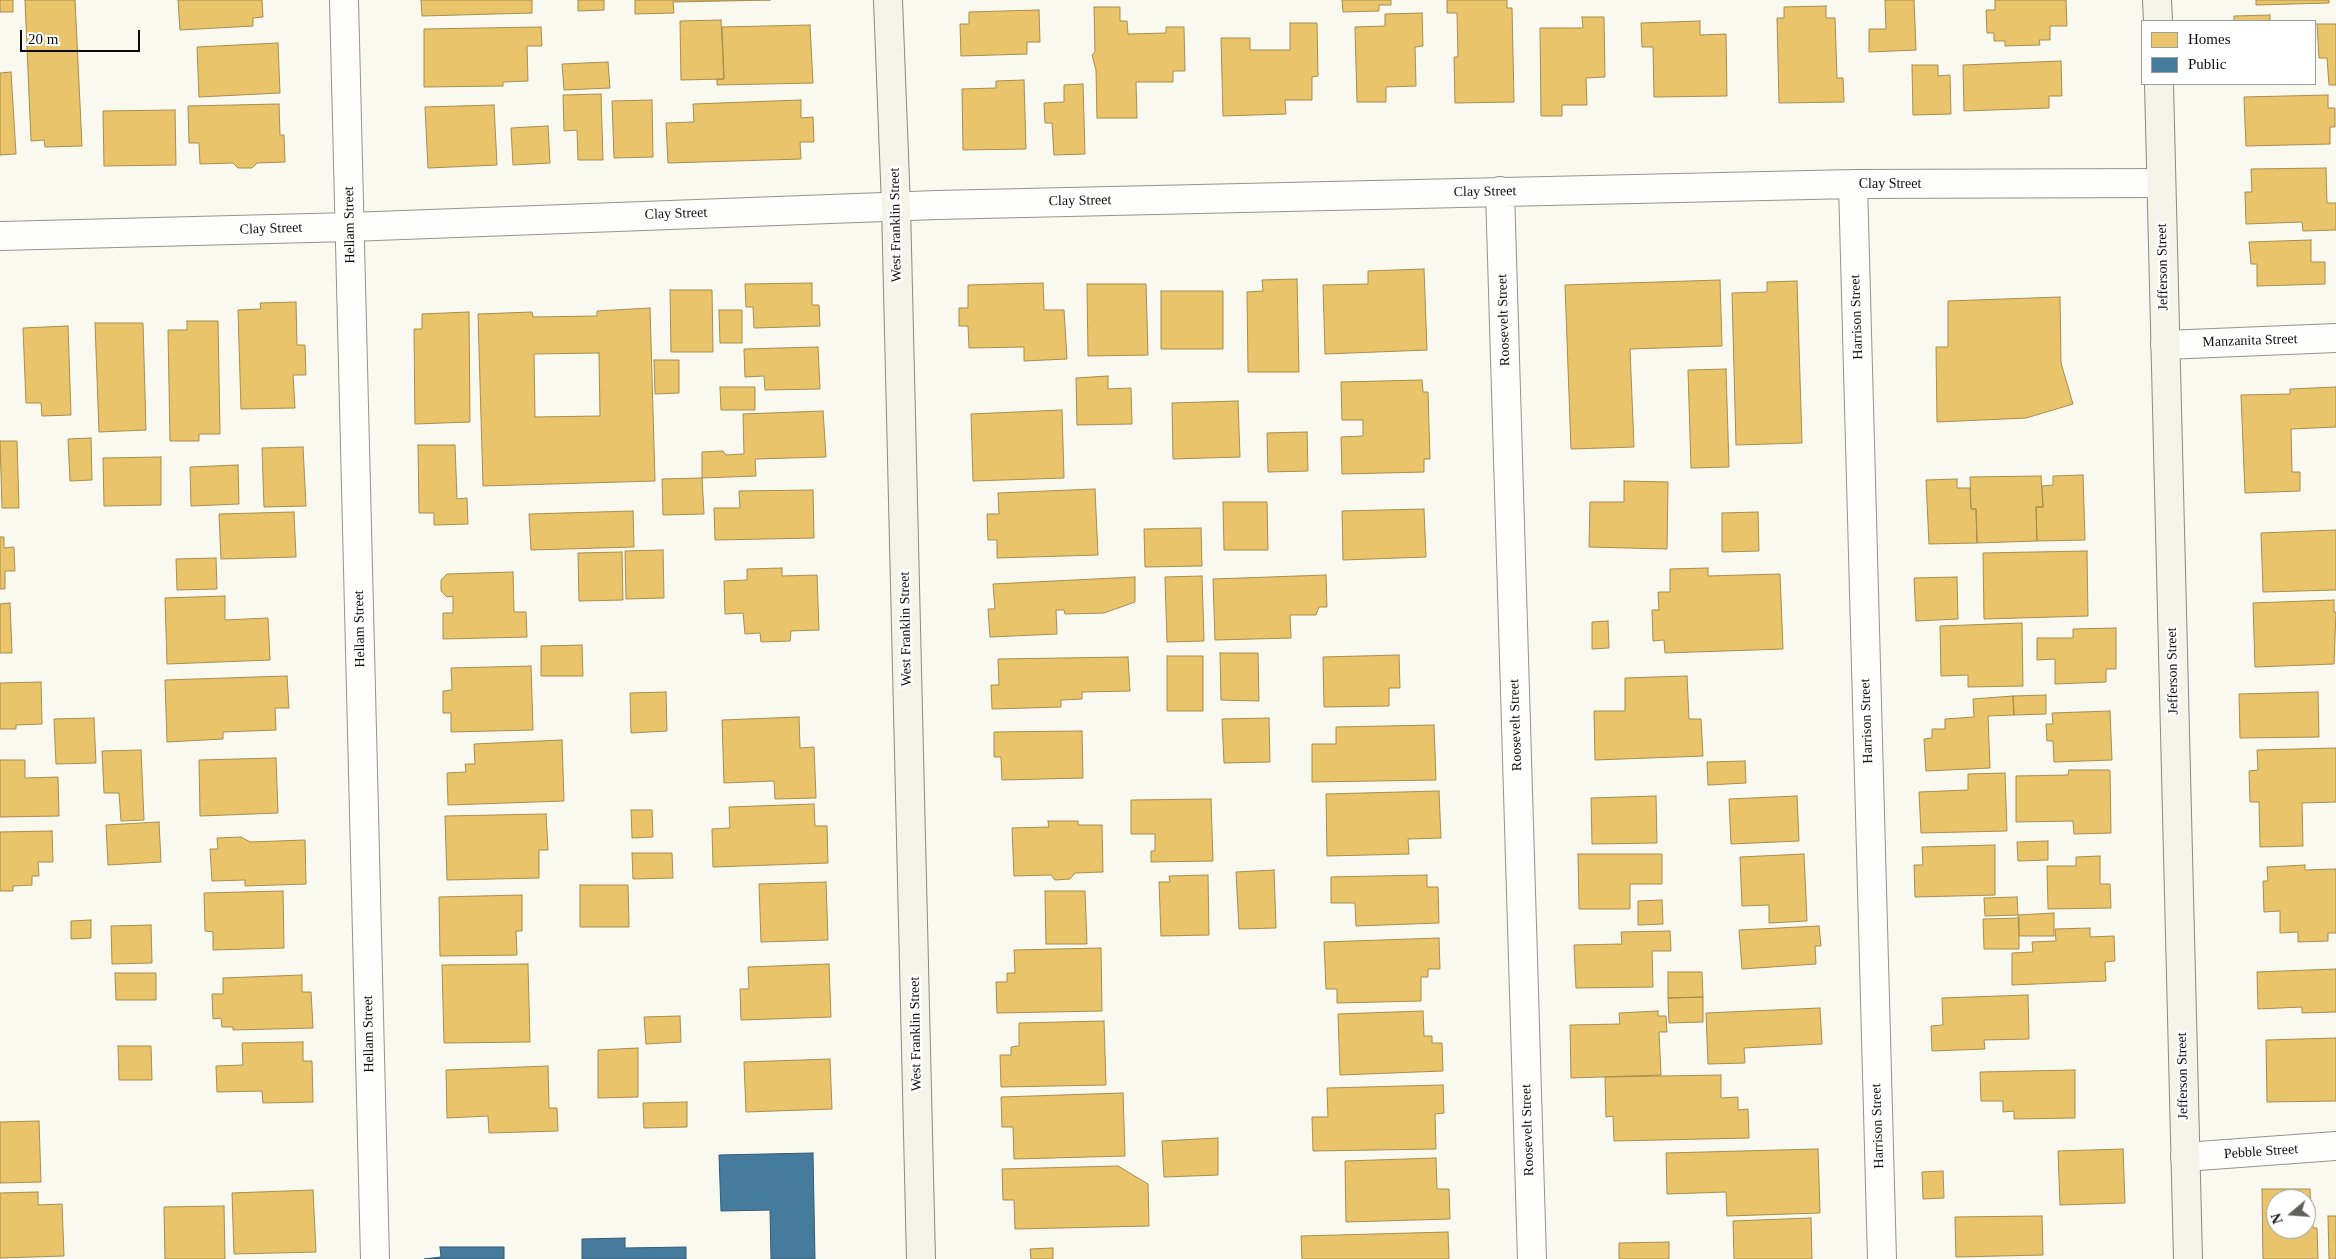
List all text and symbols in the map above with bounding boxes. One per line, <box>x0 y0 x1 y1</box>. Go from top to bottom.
scale bar <box>22 20 142 52</box>
legend <box>2141 20 2316 85</box>
text: 20 m <box>28 31 58 47</box>
text: Homes <box>2188 31 2231 47</box>
text: Public <box>2188 56 2226 72</box>
street label: West Franklin Street <box>887 167 905 283</box>
street label: Clay Street <box>1859 176 1921 192</box>
street label: Clay Street <box>1454 183 1516 201</box>
street label: Hellam Street <box>341 186 359 264</box>
street label: Clay Street <box>1049 192 1111 210</box>
street label: Clay Street <box>644 205 708 223</box>
street label: Clay Street <box>239 220 303 238</box>
street label: Jefferson Street <box>2154 223 2172 311</box>
street label: Roosevelt Street <box>1494 274 1514 366</box>
street label: Harrison Street <box>1847 274 1867 360</box>
street label: Manzanita Street <box>2202 331 2298 351</box>
street label: West Franklin Street <box>897 571 915 687</box>
street label: Hellam Street <box>351 590 369 668</box>
street label: Jefferson Street <box>2164 627 2182 715</box>
street label: Harrison Street <box>1857 678 1877 764</box>
street label: Roosevelt Street <box>1506 679 1526 771</box>
street label: West Franklin Street <box>907 976 925 1092</box>
street label: Hellam Street <box>360 995 378 1073</box>
street label: Jefferson Street <box>2174 1032 2192 1120</box>
street label: Harrison Street <box>1868 1083 1888 1169</box>
street label: Roosevelt Street <box>1518 1084 1538 1176</box>
street label: Pebble Street <box>2223 1141 2299 1163</box>
north arrow <box>2266 1189 2316 1239</box>
text: N <box>2269 1211 2286 1226</box>

